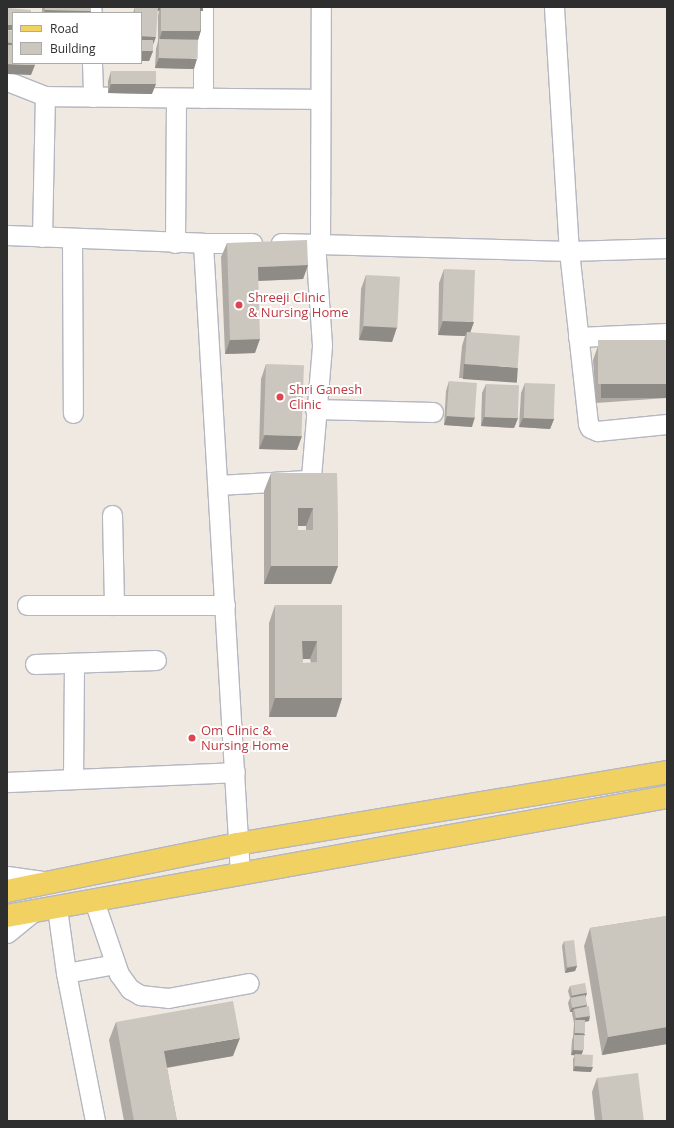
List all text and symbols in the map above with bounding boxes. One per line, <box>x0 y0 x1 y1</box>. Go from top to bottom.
legend <box>12 12 142 64</box>
text: Road <box>50 20 79 37</box>
text: Building <box>50 40 95 57</box>
place label: Shreeji Clinic & Nursing Home <box>248 290 349 321</box>
marker: Shreeji Clinic & Nursing Home <box>233 299 245 311</box>
place label: Shri Ganesh Clinic <box>289 382 362 413</box>
marker: Shri Ganesh Clinic <box>274 391 286 403</box>
place label: Om Clinic & Nursing Home <box>201 723 289 754</box>
marker: Om Clinic & Nursing Home <box>186 732 198 744</box>

